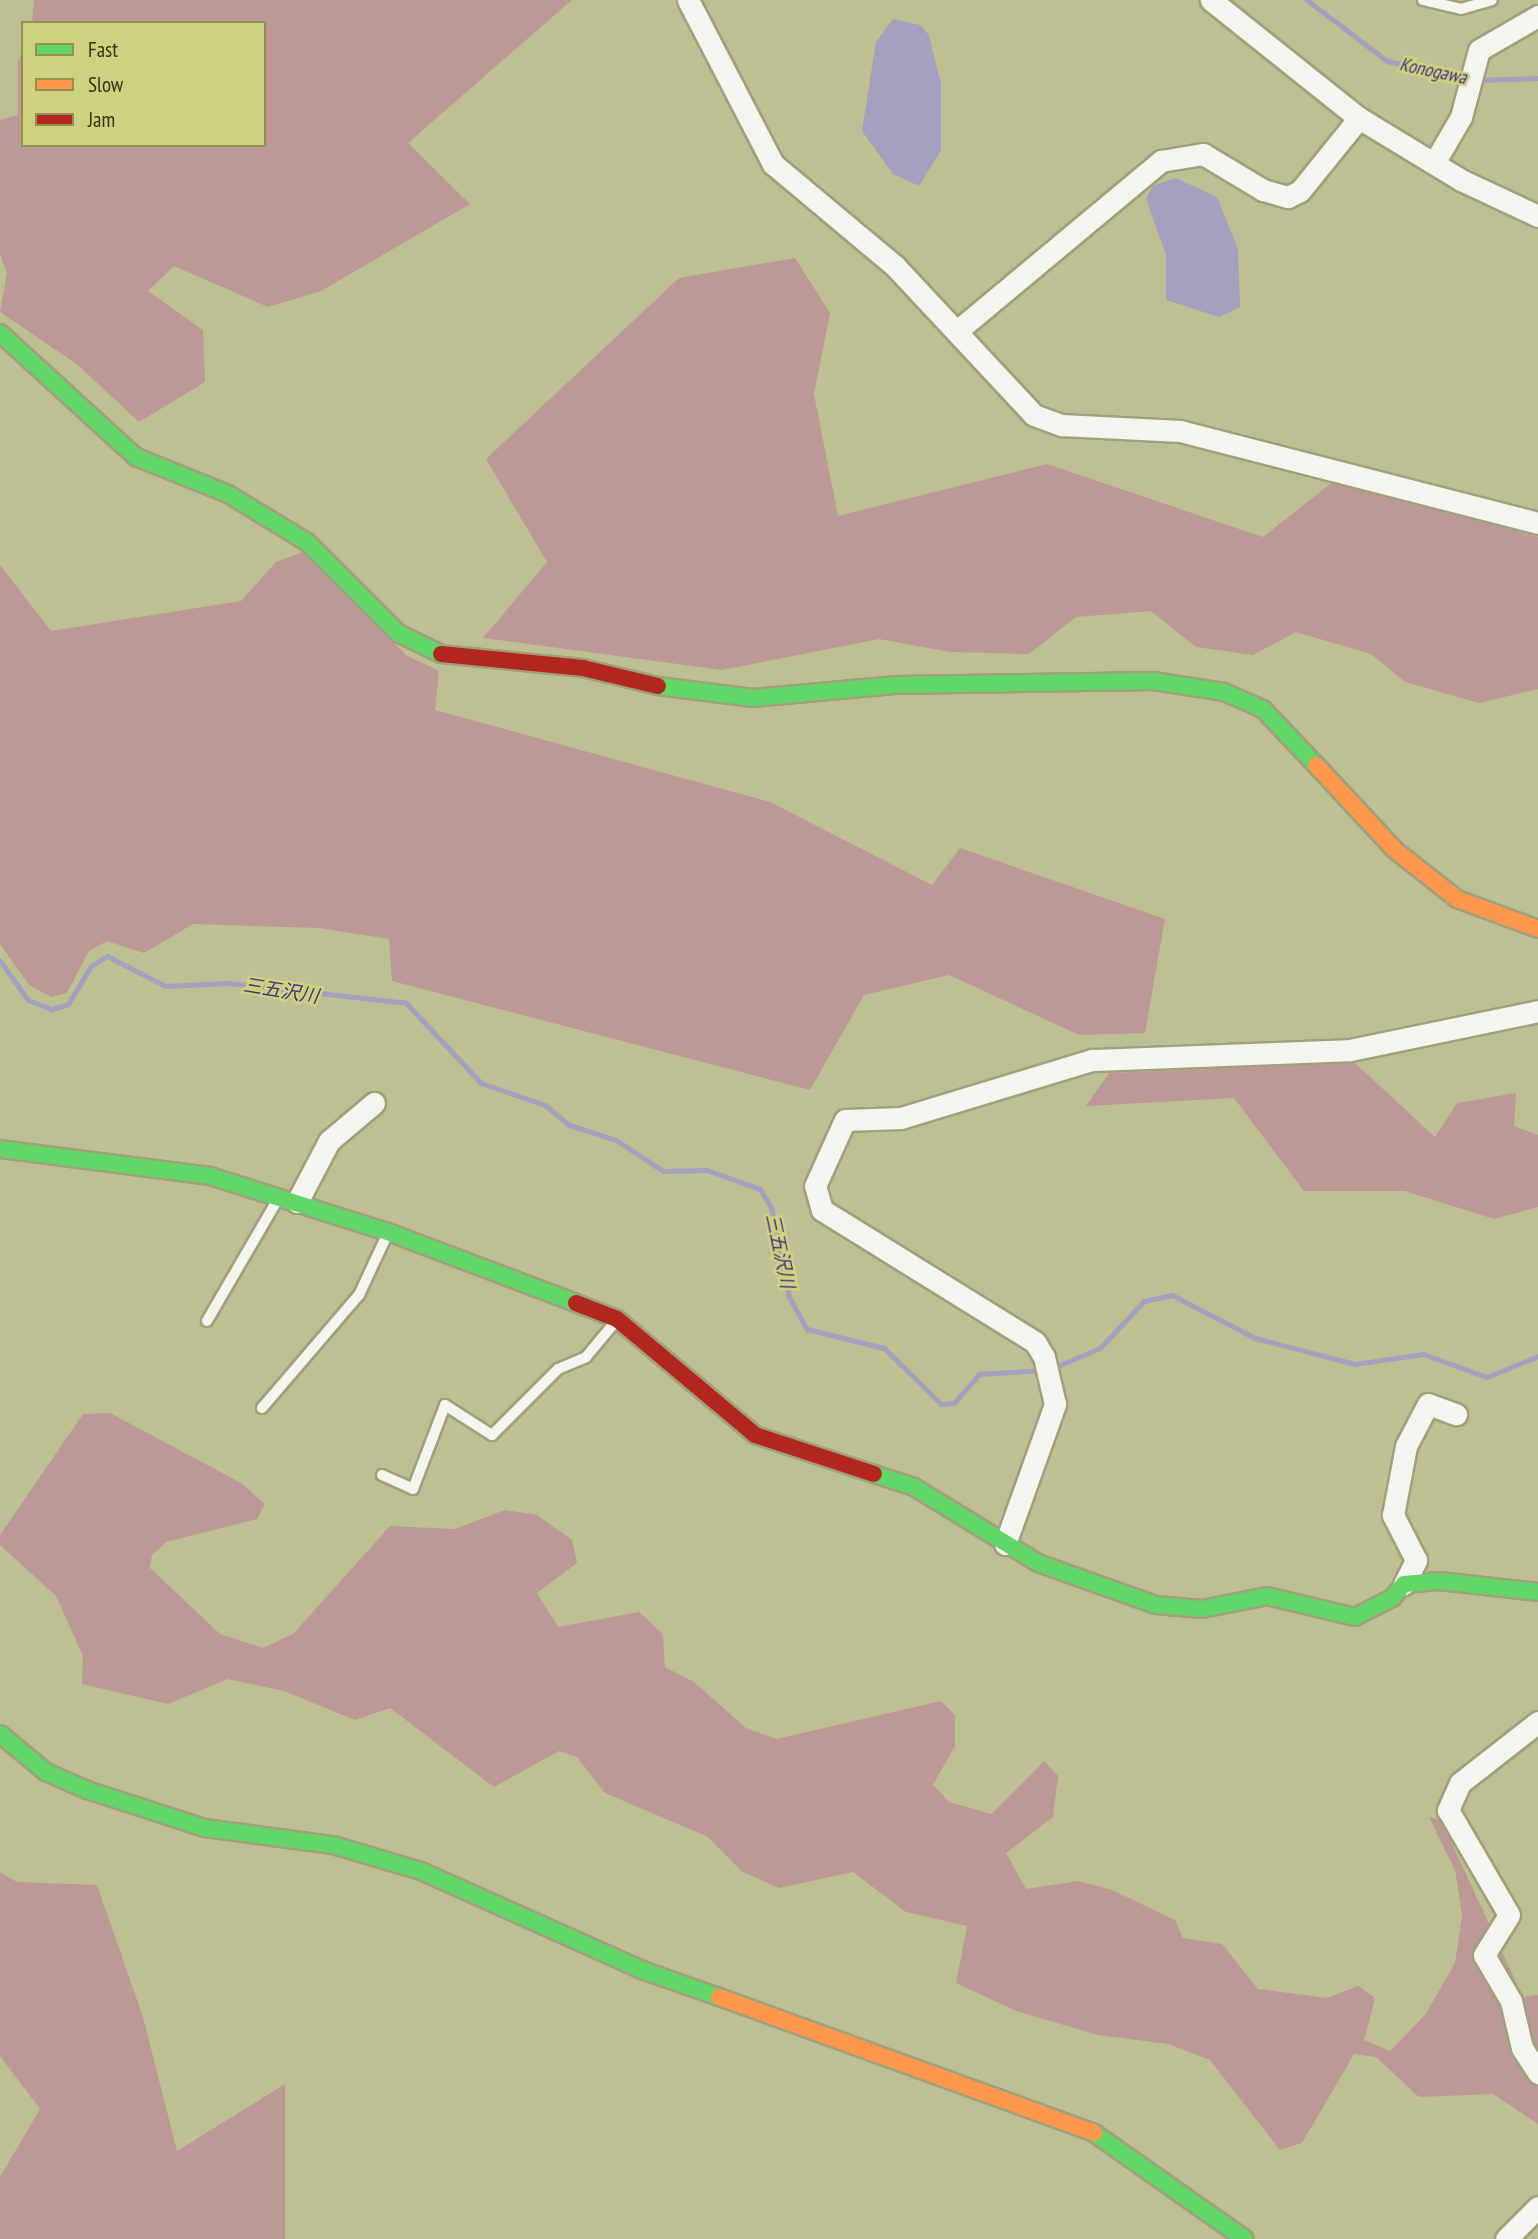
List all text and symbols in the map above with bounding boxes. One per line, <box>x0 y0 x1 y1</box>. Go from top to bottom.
legend <box>21 21 266 147</box>
text: Fast <box>88 36 118 63</box>
water label: Konogawa <box>1397 53 1469 89</box>
text: Slow <box>88 71 123 98</box>
text: Jam <box>88 106 115 133</box>
water label: 三五沢川 <box>242 974 320 1008</box>
water label: 三五沢川 <box>761 1211 799 1291</box>

